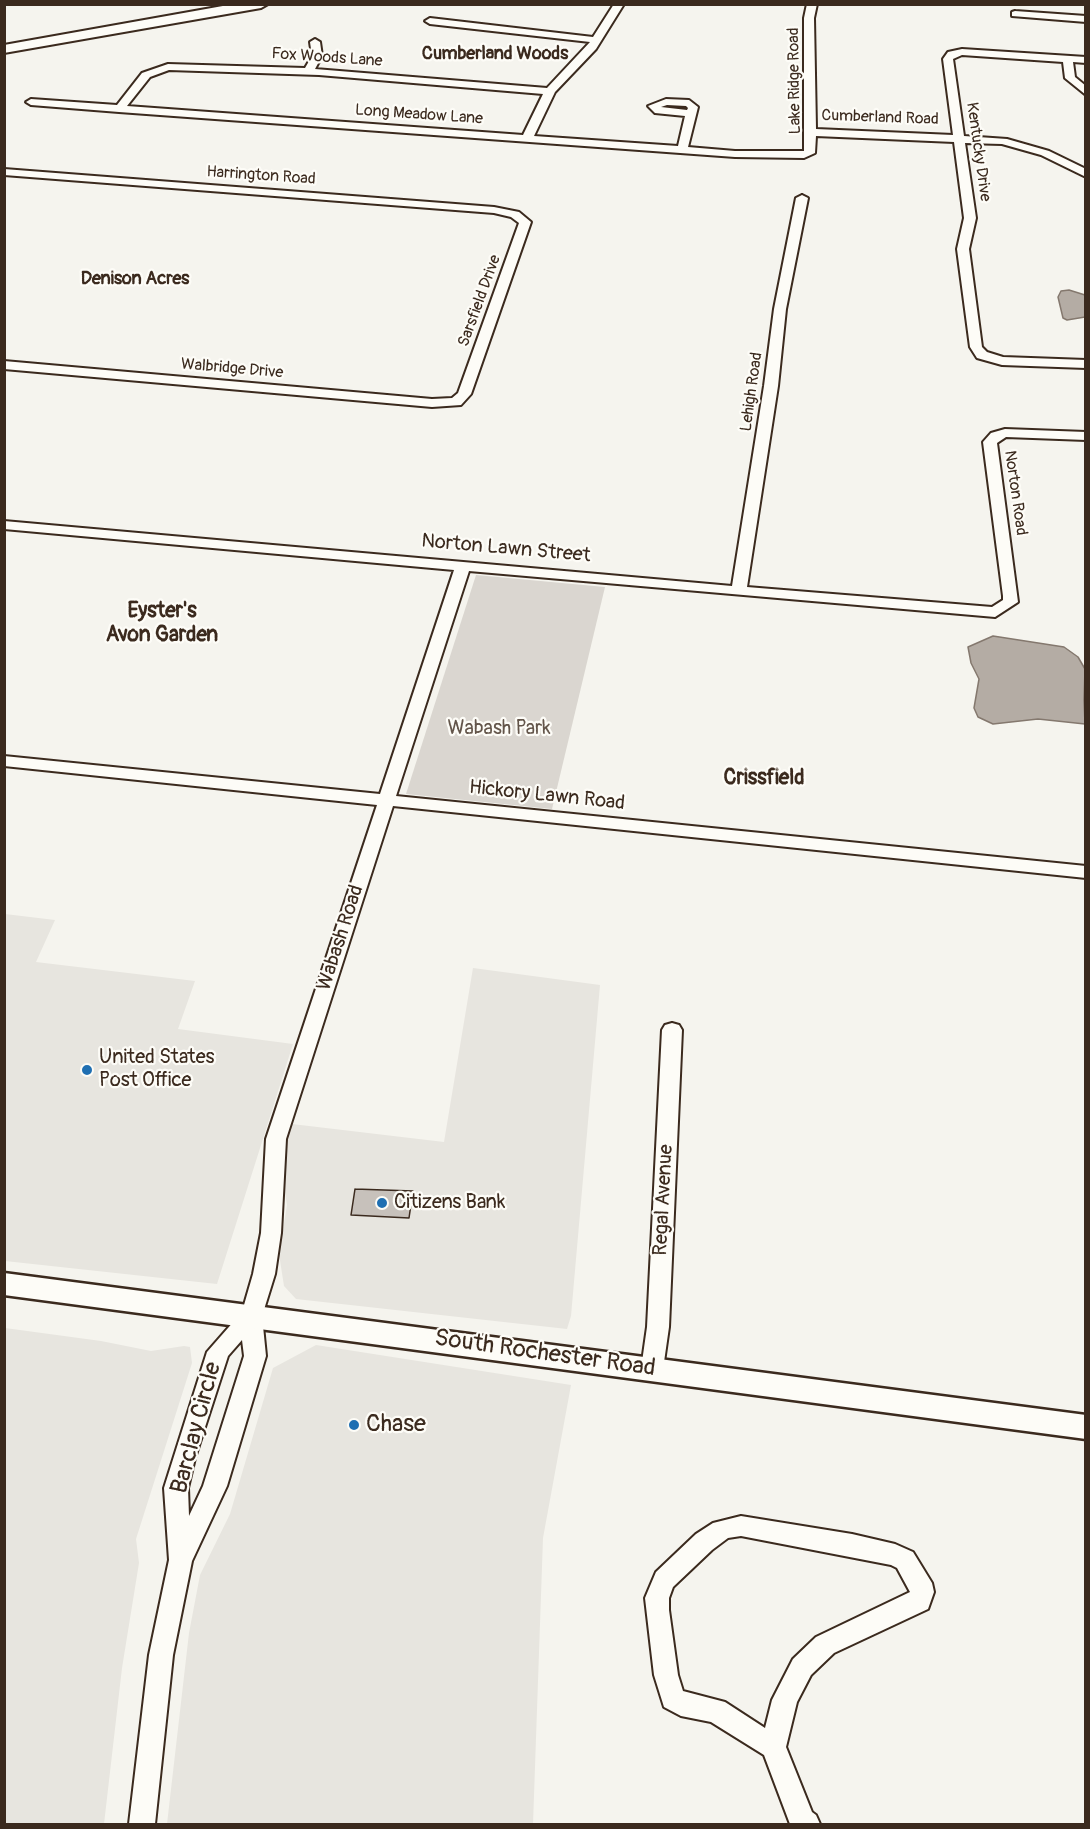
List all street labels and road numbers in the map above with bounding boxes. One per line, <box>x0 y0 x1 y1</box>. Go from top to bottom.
street label: Lake Ridge Road <box>784 27 806 135</box>
street label: Fox Woods Lane <box>271 45 383 71</box>
street label: Long Meadow Lane <box>354 101 484 129</box>
street label: Kentucky Drive <box>962 101 994 203</box>
street label: Cumberland Road <box>821 106 939 130</box>
street label: Harrington Road <box>206 163 316 189</box>
street label: Sarsfield Drive <box>455 253 505 349</box>
street label: Lehigh Road <box>737 351 767 433</box>
street label: Walbridge Drive <box>180 355 284 383</box>
street label: Norton Road <box>1000 449 1030 537</box>
street label: Norton Lawn Street <box>420 530 592 568</box>
street label: Hickory Lawn Road <box>468 776 626 816</box>
street label: Wabash Road <box>313 882 369 994</box>
street label: Regal Avenue <box>649 1144 679 1256</box>
street label: South Rochester Road <box>433 1324 657 1384</box>
street label: Barclay Circle <box>166 1359 228 1497</box>

